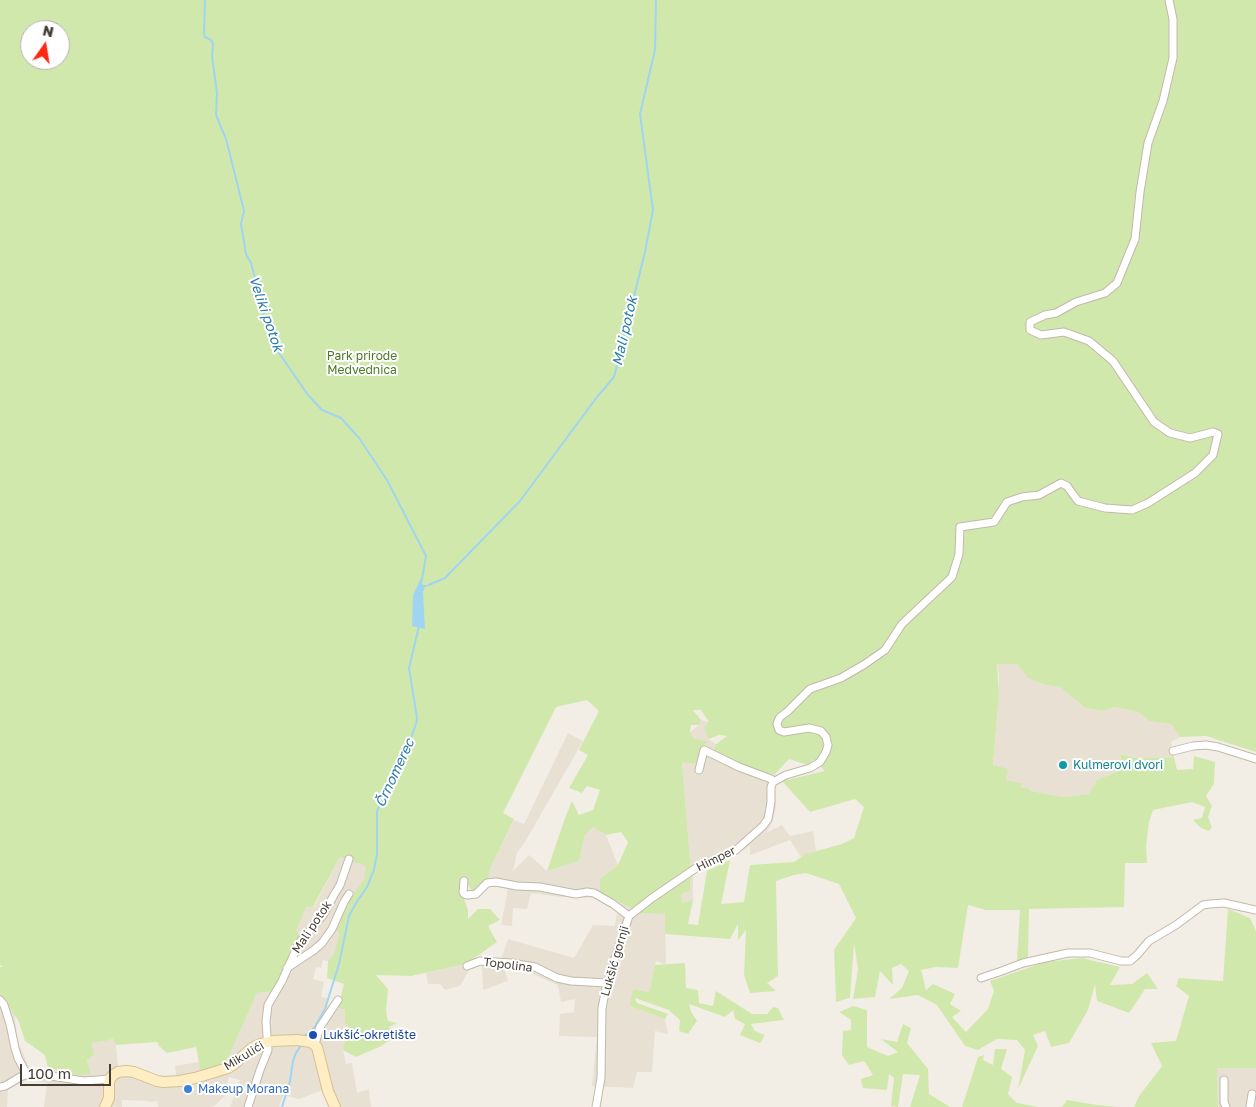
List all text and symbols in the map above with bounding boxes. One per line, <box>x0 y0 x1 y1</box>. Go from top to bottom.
north arrow <box>20 20 70 70</box>
text: N <box>41 21 55 40</box>
water label: Veliki potok <box>245 274 287 354</box>
water label: Mali potok <box>609 295 641 367</box>
park label: Park prirode Medvednica <box>327 349 397 377</box>
water label: Črnomerec <box>372 736 418 810</box>
place label: Kulmerovi dvori <box>1073 758 1163 772</box>
marker: Kulmerovi dvori <box>1057 759 1069 771</box>
street label: Himper <box>694 843 738 875</box>
street label: Mali potok <box>289 898 335 956</box>
street label: Lukšić gornji <box>598 924 632 998</box>
street label: Topolina <box>483 955 533 975</box>
place label: Lukšić-okretište <box>323 1028 416 1042</box>
marker: Lukšić-okretište <box>307 1029 319 1041</box>
street label: Mikulići <box>221 1038 267 1074</box>
scale bar <box>22 1054 114 1086</box>
text: 100 m <box>28 1064 71 1082</box>
place label: Makeup Morana <box>198 1082 289 1096</box>
marker: Makeup Morana <box>182 1083 194 1095</box>

